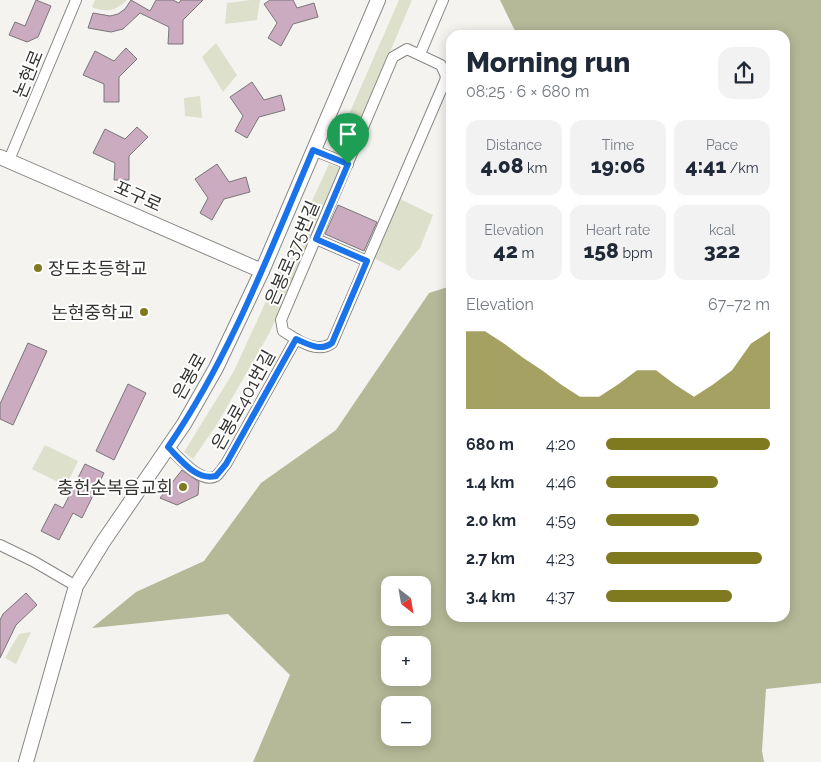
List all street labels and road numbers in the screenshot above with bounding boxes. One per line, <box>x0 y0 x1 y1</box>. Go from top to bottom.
street label: 논현로 <box>9 47 47 101</box>
street label: 포구로 <box>111 176 165 216</box>
street label: 은봉로375번길 <box>261 198 323 308</box>
street label: 은봉로401번길 <box>207 346 279 454</box>
street label: 은봉로 <box>168 349 210 403</box>

